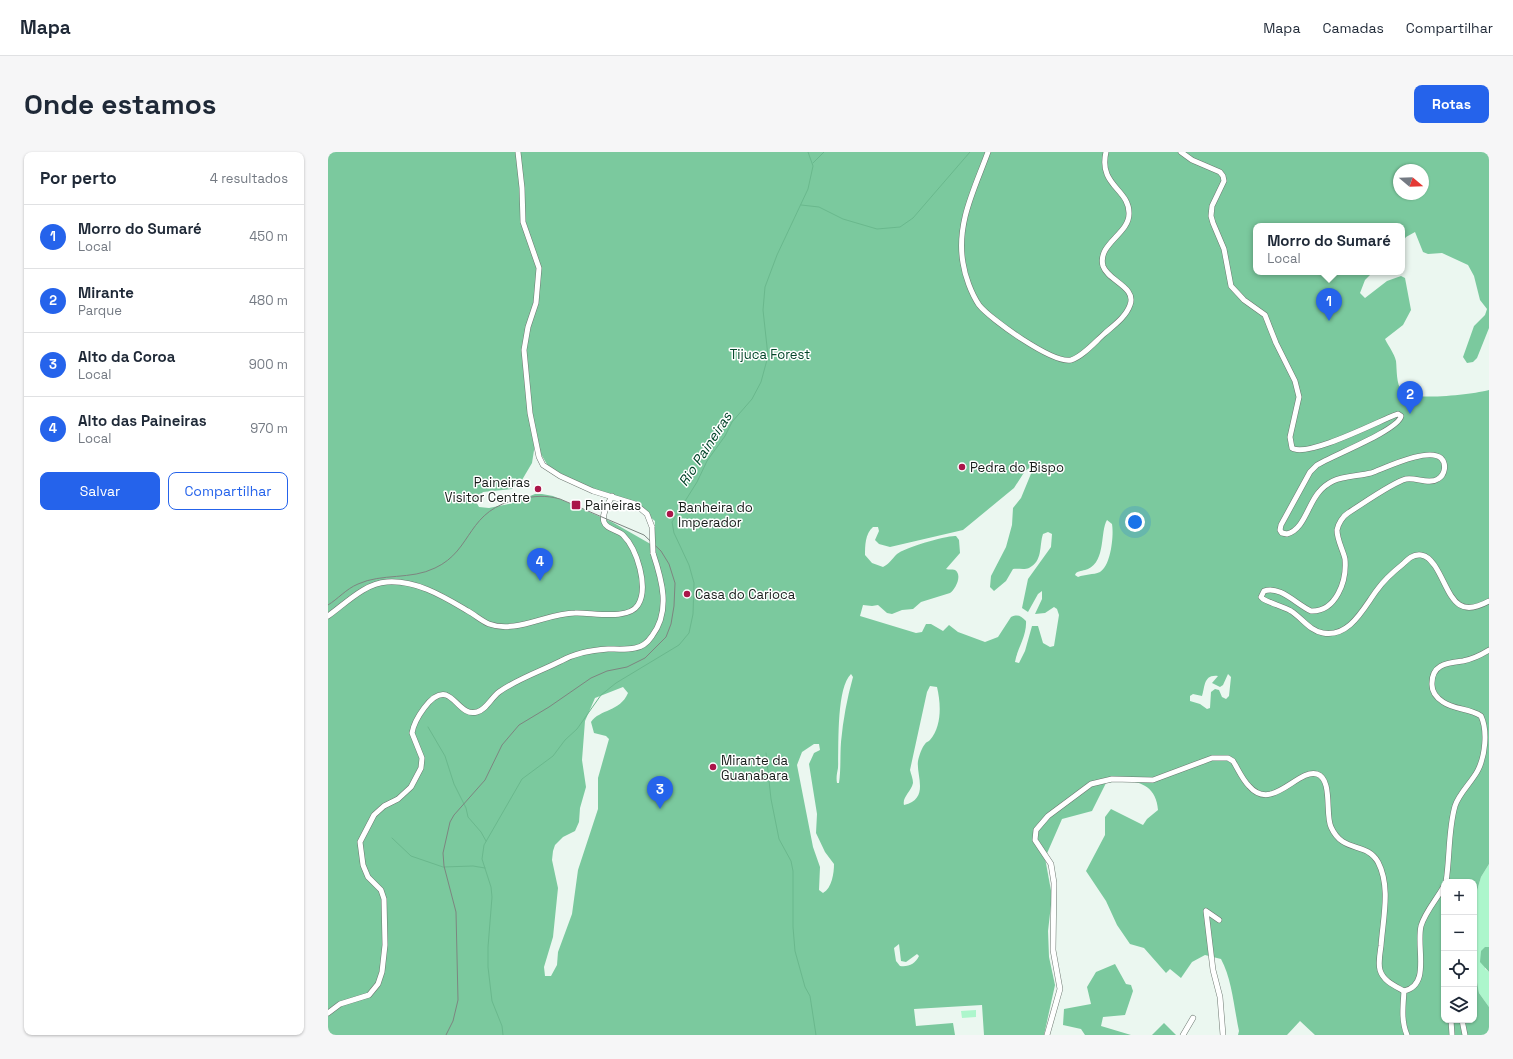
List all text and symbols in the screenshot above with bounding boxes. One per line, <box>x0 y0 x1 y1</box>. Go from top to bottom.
text: Mapa <box>20 15 71 40</box>
text: Mapa <box>1263 19 1300 37</box>
text: Camadas <box>1322 19 1384 37</box>
text: Compartilhar <box>1406 19 1493 37</box>
button: Rotas <box>1414 85 1489 123</box>
text: Onde estamos <box>24 86 217 122</box>
north arrow <box>1393 164 1429 200</box>
text: Por perto <box>40 167 117 189</box>
text: 4 resultados <box>210 170 288 187</box>
text: Morro do Sumaré <box>78 219 202 238</box>
popup <box>1253 223 1405 275</box>
text: 1 <box>50 228 56 245</box>
text: 450 m <box>249 228 288 245</box>
text: Morro do Sumaré <box>1267 231 1391 250</box>
text: Local <box>78 238 112 255</box>
text: Local <box>1267 250 1301 267</box>
text: Mirante <box>78 283 134 302</box>
pin: 1 <box>1316 288 1342 321</box>
text: 2 <box>49 292 57 309</box>
text: 480 m <box>249 292 288 309</box>
text: Parque <box>78 302 122 319</box>
park label: Tijuca Forest <box>730 346 810 363</box>
text: Alto da Coroa <box>78 347 175 366</box>
text: 3 <box>49 356 57 373</box>
text: 900 m <box>249 356 288 373</box>
text: Local <box>78 366 112 383</box>
pin: 2 <box>1397 381 1423 414</box>
water label: Rio Paineiras <box>674 408 736 490</box>
text: Alto das Paineiras <box>78 411 207 430</box>
text: 4 <box>49 420 57 437</box>
text: 970 m <box>250 420 288 437</box>
text: Local <box>78 430 112 447</box>
place label: Pedra do Bispo <box>970 459 1064 476</box>
marker: Pedra do Bispo <box>957 462 967 472</box>
button: Salvar <box>40 472 160 510</box>
button: Compartilhar <box>168 472 288 510</box>
place label: Paineiras Visitor Centre <box>445 474 530 506</box>
marker: Paineiras Visitor Centre <box>533 484 543 494</box>
place label: Paineiras <box>585 497 641 514</box>
marker: Paineiras <box>570 499 582 511</box>
place label: Banheira do Imperador <box>678 499 753 531</box>
marker: Banheira do Imperador <box>665 509 675 519</box>
your location <box>1125 512 1145 532</box>
pin: 4 <box>527 548 553 581</box>
place label: Casa do Carioca <box>695 586 796 603</box>
marker: Casa do Carioca <box>682 589 692 599</box>
place label: Mirante da Guanabara <box>721 752 789 784</box>
marker: Mirante da Guanabara <box>708 762 718 772</box>
pin: 3 <box>647 776 673 809</box>
map controls <box>1441 879 1477 1023</box>
button: + <box>1441 879 1477 915</box>
button: − <box>1441 915 1477 951</box>
button: locate <box>1441 951 1477 987</box>
button: layers <box>1441 987 1477 1023</box>

